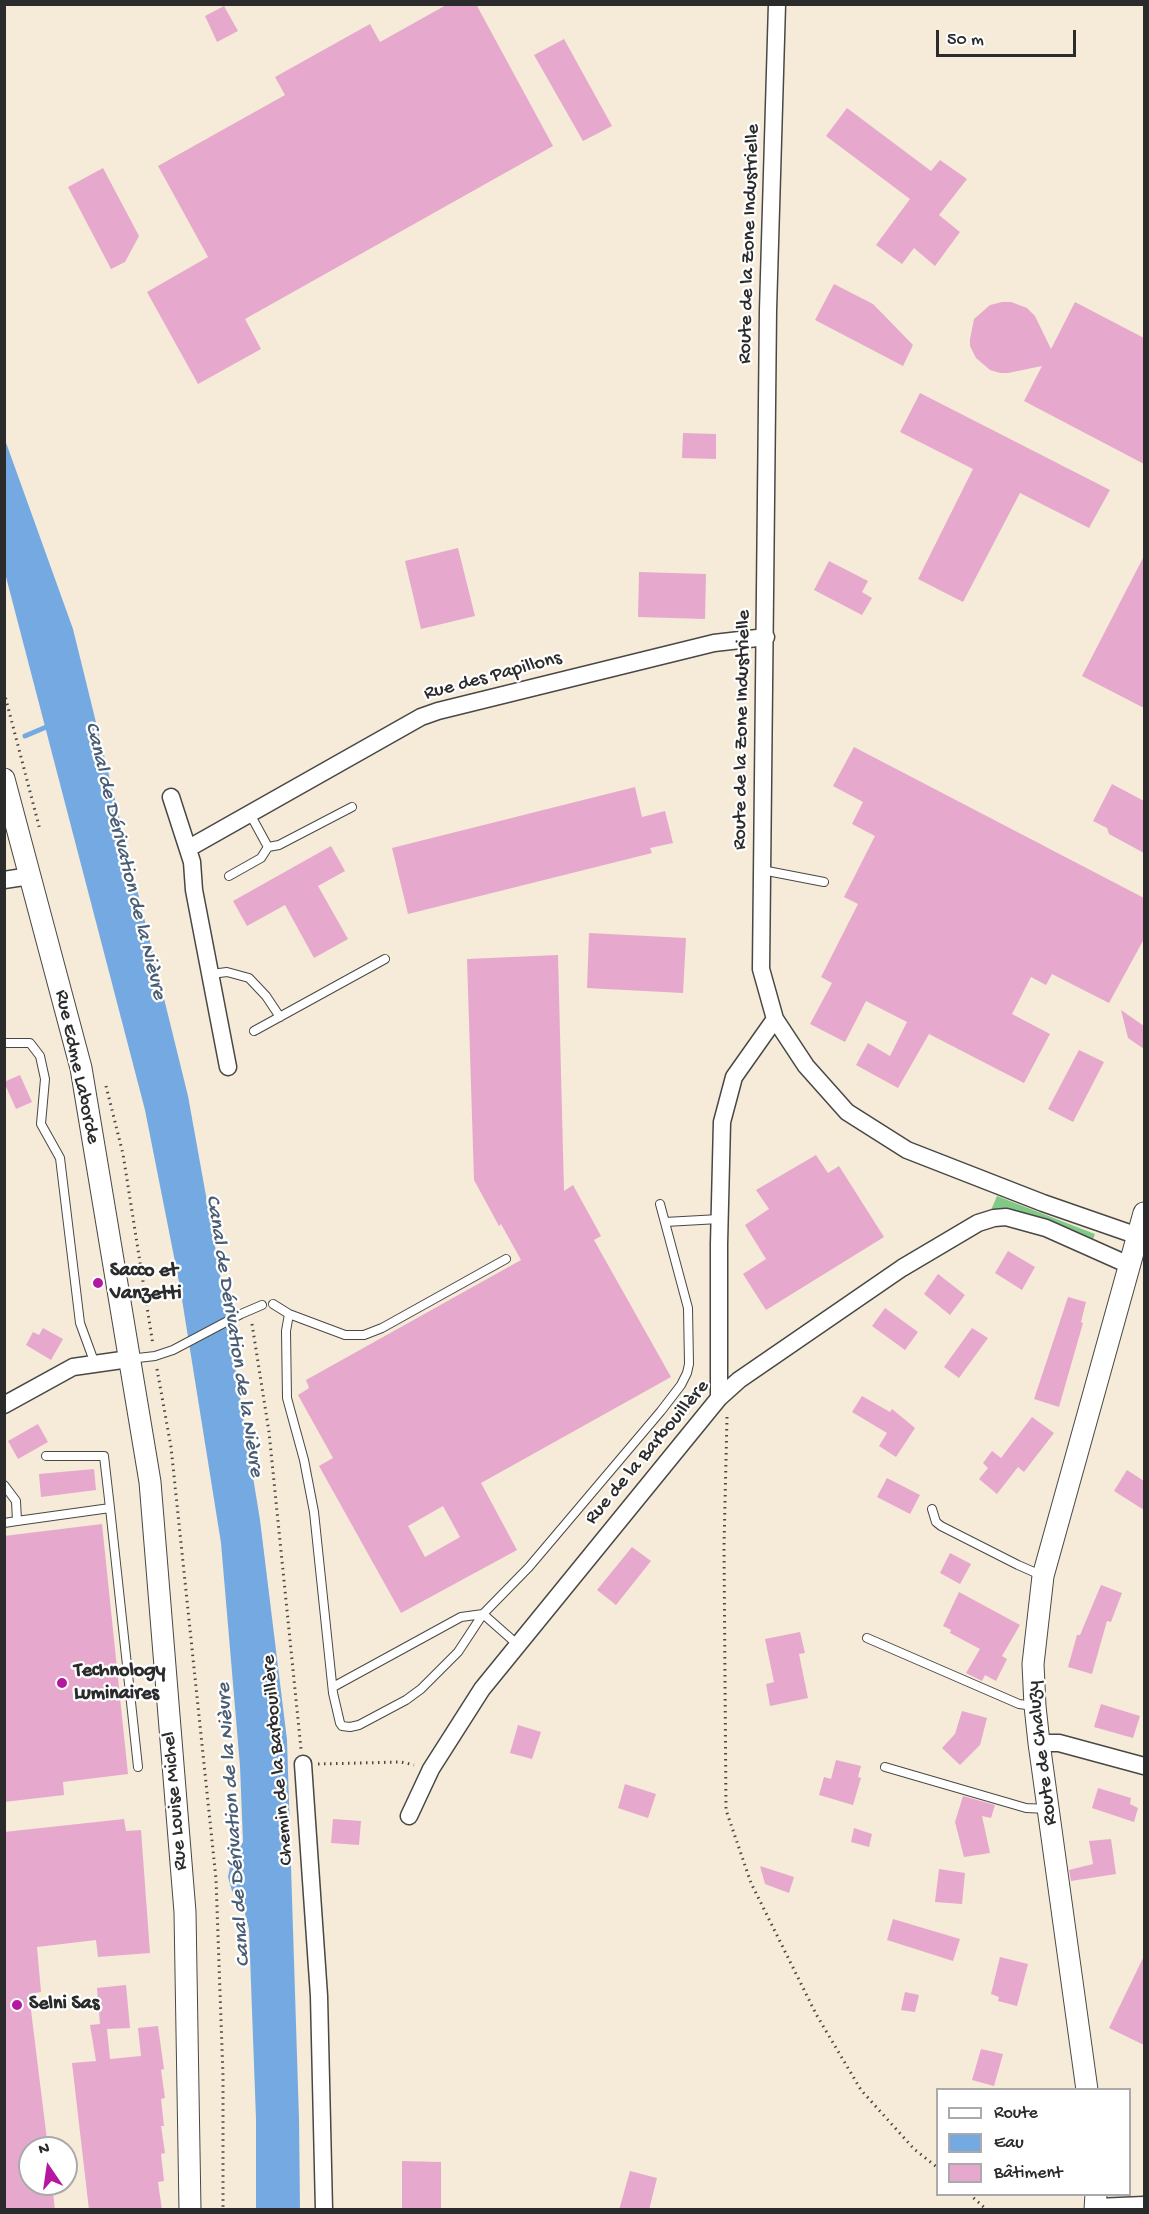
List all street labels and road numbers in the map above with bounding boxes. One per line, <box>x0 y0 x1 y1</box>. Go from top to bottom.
street label: Route de la Zone Industrielle <box>734 124 766 364</box>
street label: Route de la Zone Industrielle <box>729 610 757 850</box>
street label: Rue des Papillons <box>422 647 564 707</box>
street label: Rue Edme Laborde <box>48 988 104 1146</box>
street label: Rue de la Barbouillère <box>580 1376 716 1530</box>
street label: Chemin de la Barbouillère <box>258 1654 300 1866</box>
street label: Route de Chaluzy <box>1022 1679 1064 1827</box>
street label: Rue Louise Michel <box>158 1731 194 1871</box>

